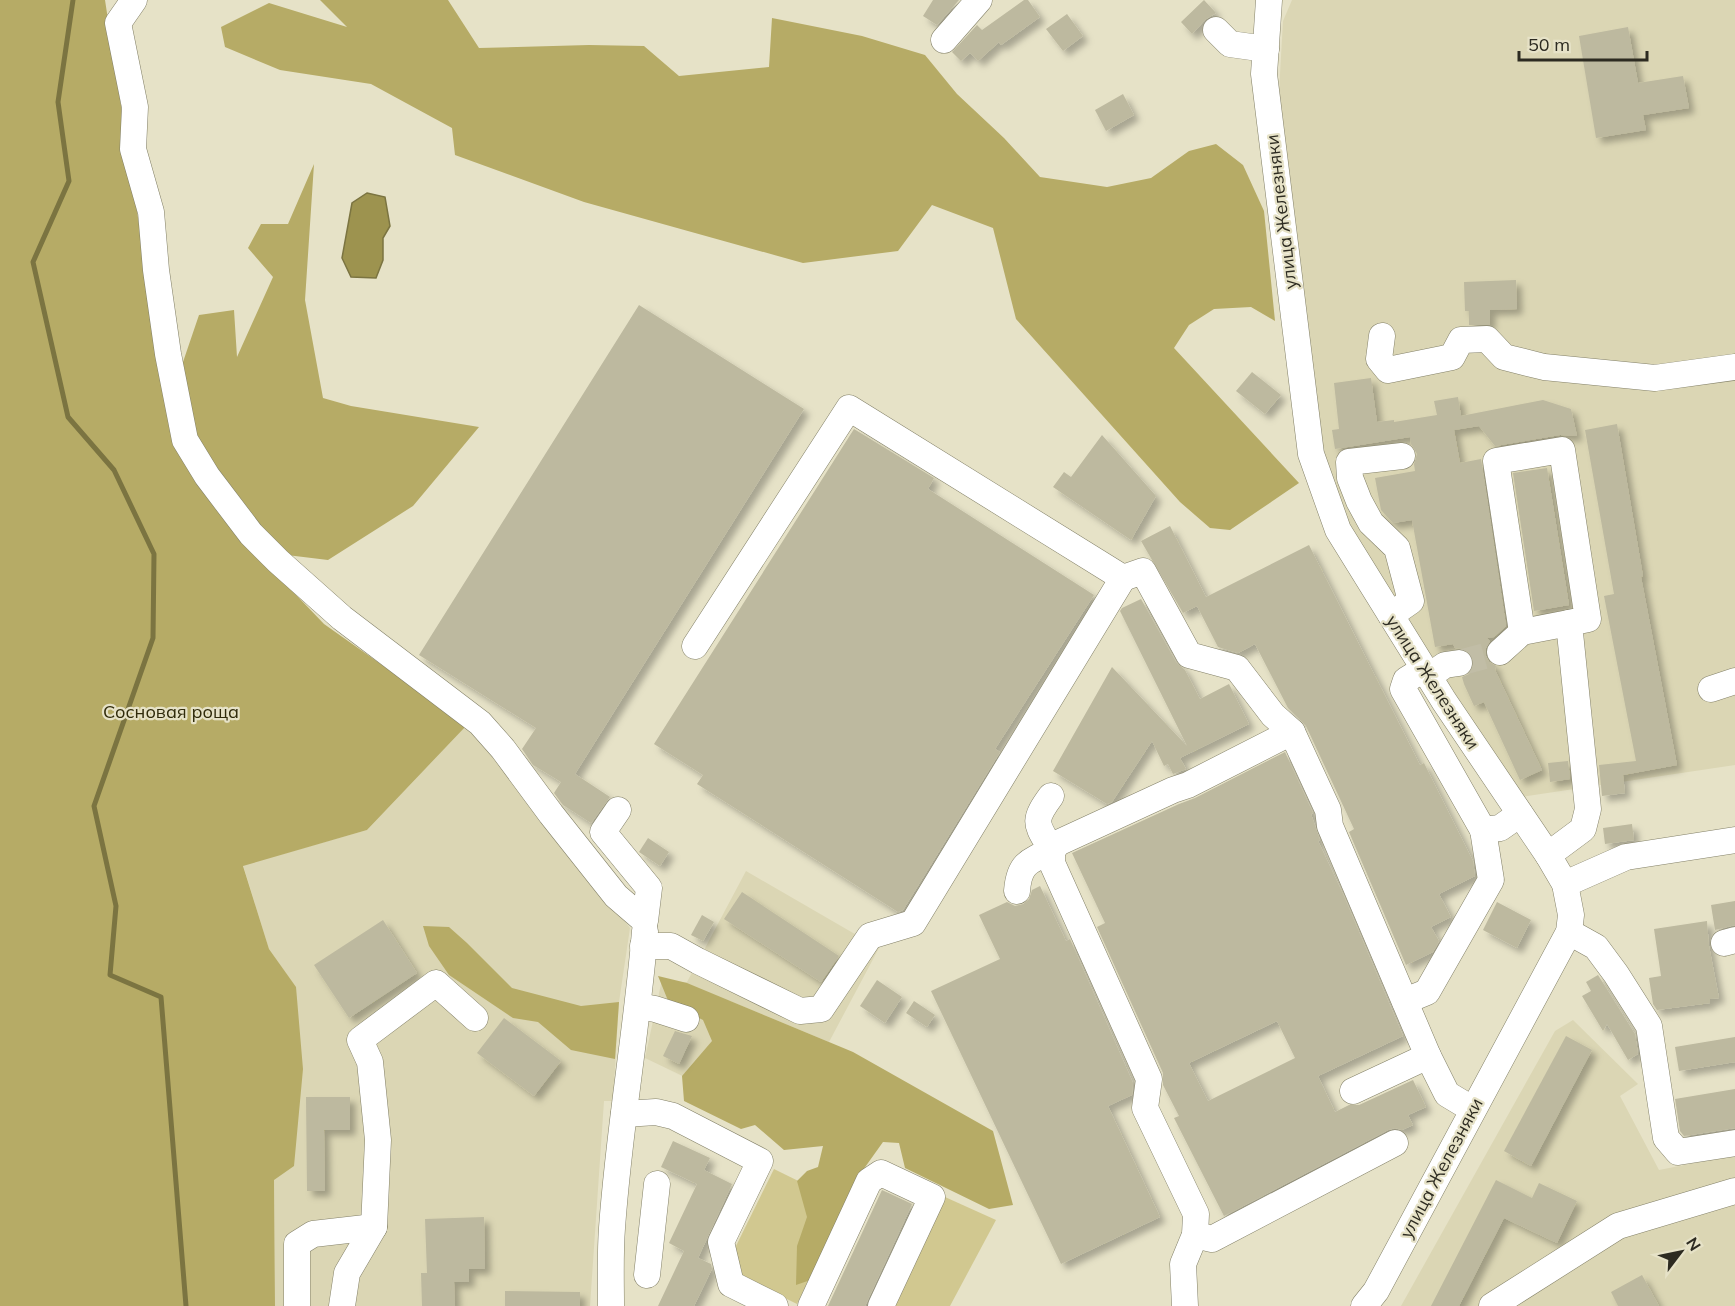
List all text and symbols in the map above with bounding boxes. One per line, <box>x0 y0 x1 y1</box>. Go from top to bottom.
scale bar <box>1519 24 1646 62</box>
text: 50 m <box>1528 33 1570 56</box>
street label: улица Железняки <box>1260 133 1302 291</box>
street label: улица Железняки <box>1381 610 1485 754</box>
park label: Сосновая роща <box>103 700 239 723</box>
street label: улица Железняки <box>1394 1094 1488 1242</box>
north arrow <box>1651 1222 1711 1282</box>
text: N <box>1682 1234 1705 1254</box>

